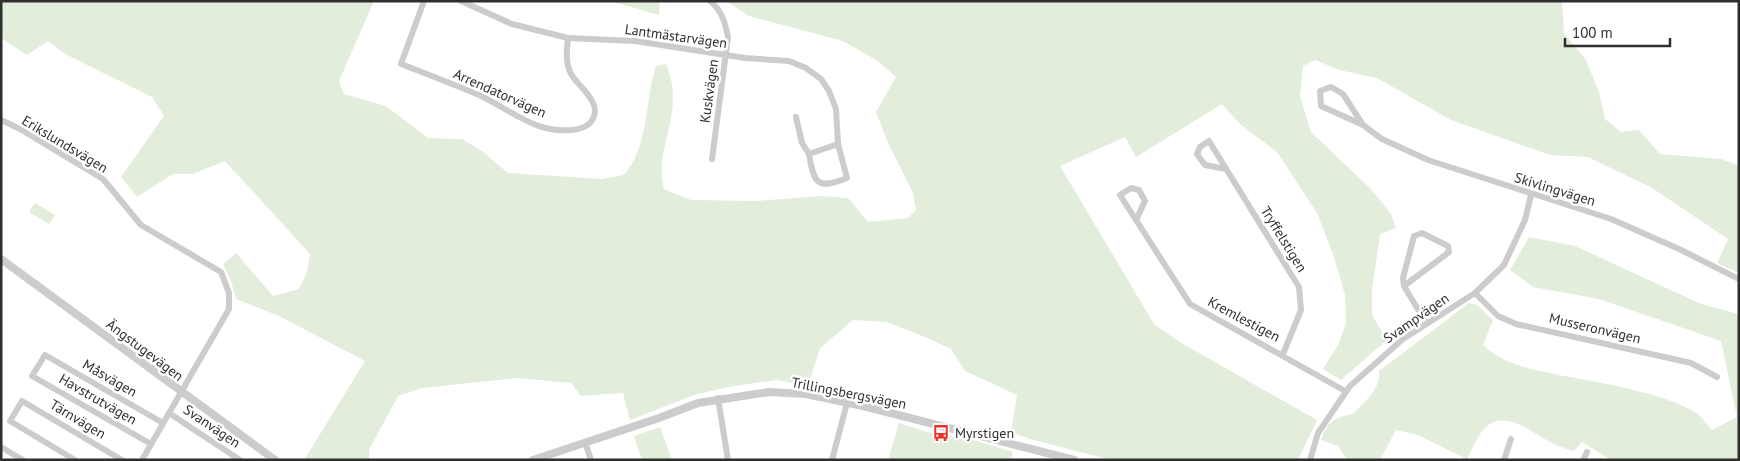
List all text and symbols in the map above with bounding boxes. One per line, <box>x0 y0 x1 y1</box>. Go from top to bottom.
scale bar <box>1565 15 1670 47</box>
street label: Lantmästarvägen <box>624 20 728 52</box>
text: 100 m <box>1572 23 1613 42</box>
street label: Kuskvägen <box>696 58 722 124</box>
street label: Arrendatorvägen <box>451 64 549 122</box>
street label: Erikslundsvägen <box>19 111 111 177</box>
street label: Skivlingvägen <box>1512 168 1598 210</box>
street label: Tryffelstigen <box>1257 203 1311 275</box>
street label: Svampvägen <box>1380 289 1452 347</box>
street label: Kremlestigen <box>1205 292 1283 346</box>
street label: Musseronvägen <box>1547 309 1643 347</box>
street label: Ängstugevägen <box>103 315 187 385</box>
street label: Måsvägen <box>80 355 140 401</box>
street label: Havstrutvägen <box>56 370 140 428</box>
street label: Trillingsbergsvägen <box>790 373 908 413</box>
street label: Tärnvägen <box>47 395 109 443</box>
street label: Svanvägen <box>180 400 244 452</box>
bus stop icon: Myrstigen <box>931 423 951 443</box>
place label: Myrstigen <box>955 424 1014 442</box>

